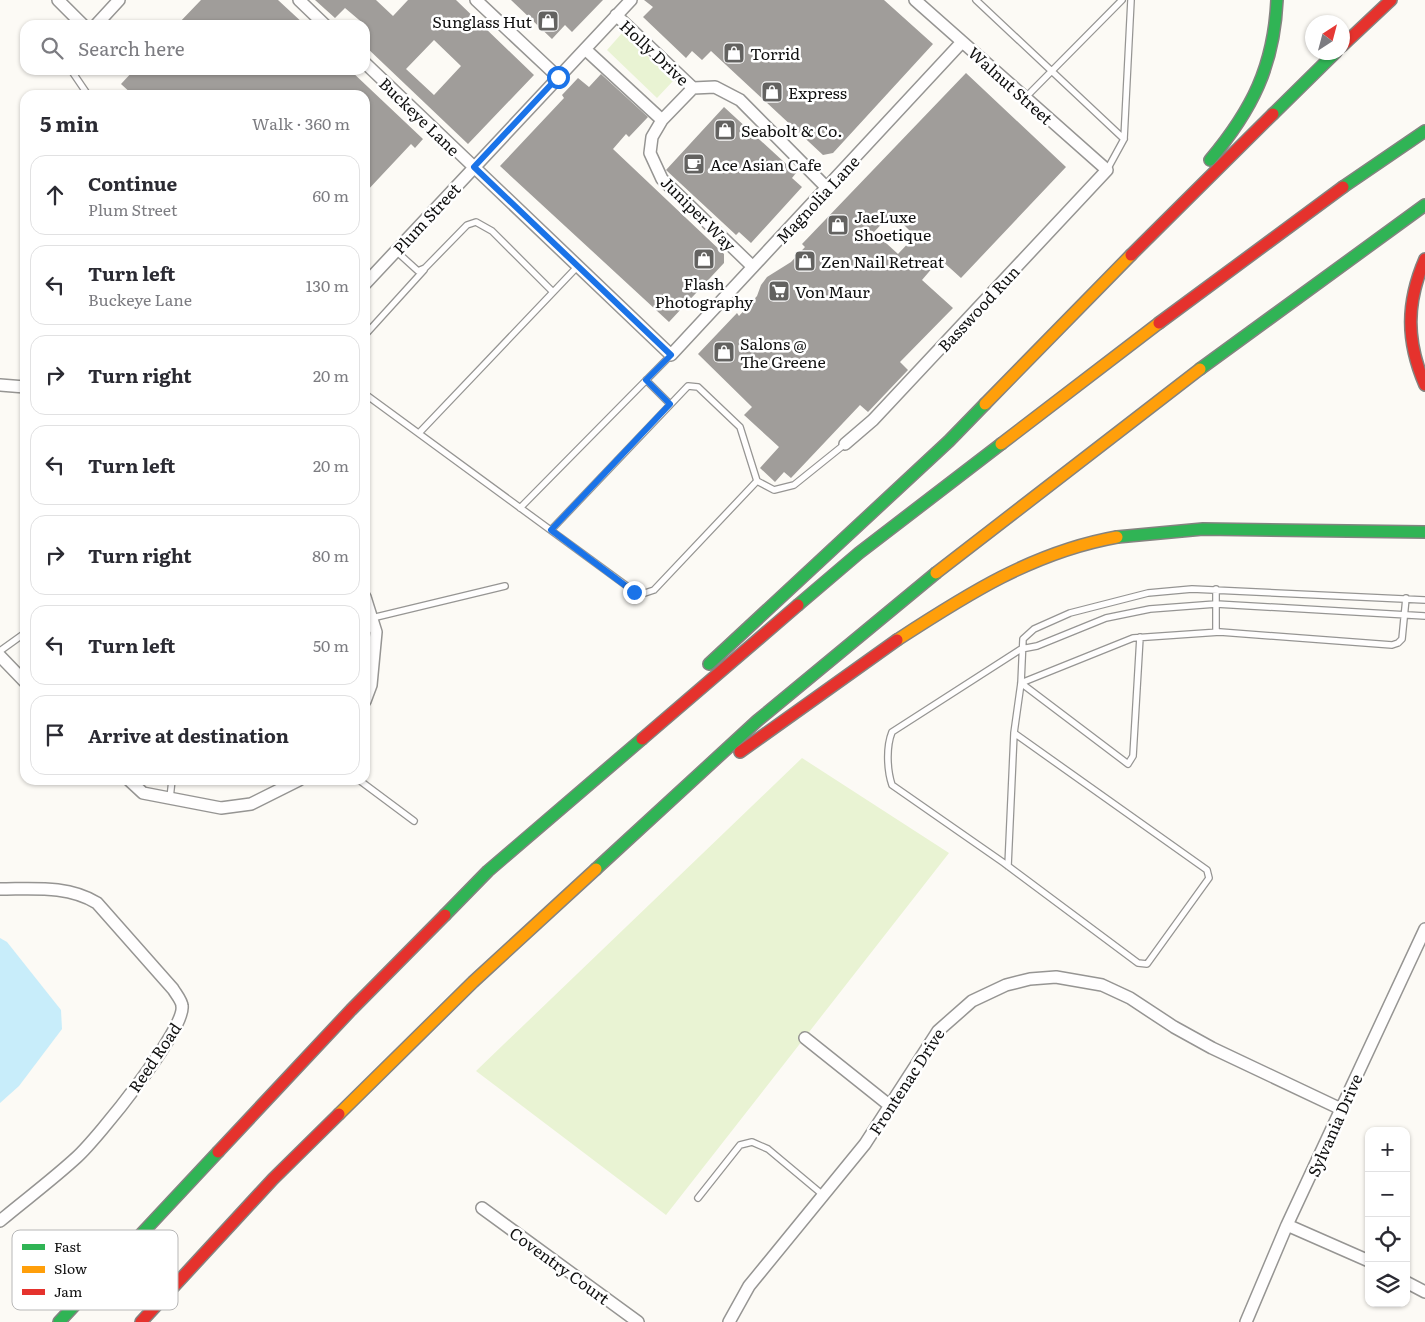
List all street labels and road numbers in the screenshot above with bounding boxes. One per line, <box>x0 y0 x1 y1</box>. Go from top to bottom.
street label: Holly Drive <box>615 14 695 90</box>
street label: Walnut Street <box>963 40 1059 130</box>
street label: Buckeye Lane <box>374 71 466 161</box>
street label: Magnolia Lane <box>770 150 864 248</box>
street label: Juniper Way <box>656 170 742 256</box>
street label: Plum Street <box>387 177 466 259</box>
street label: Basswood Run <box>932 259 1025 357</box>
street label: Reed Road <box>122 1017 186 1097</box>
street label: Frontenac Drive <box>862 1023 950 1139</box>
street label: Sylvania Drive <box>1301 1070 1367 1180</box>
street label: Coventry Court <box>505 1220 615 1310</box>

